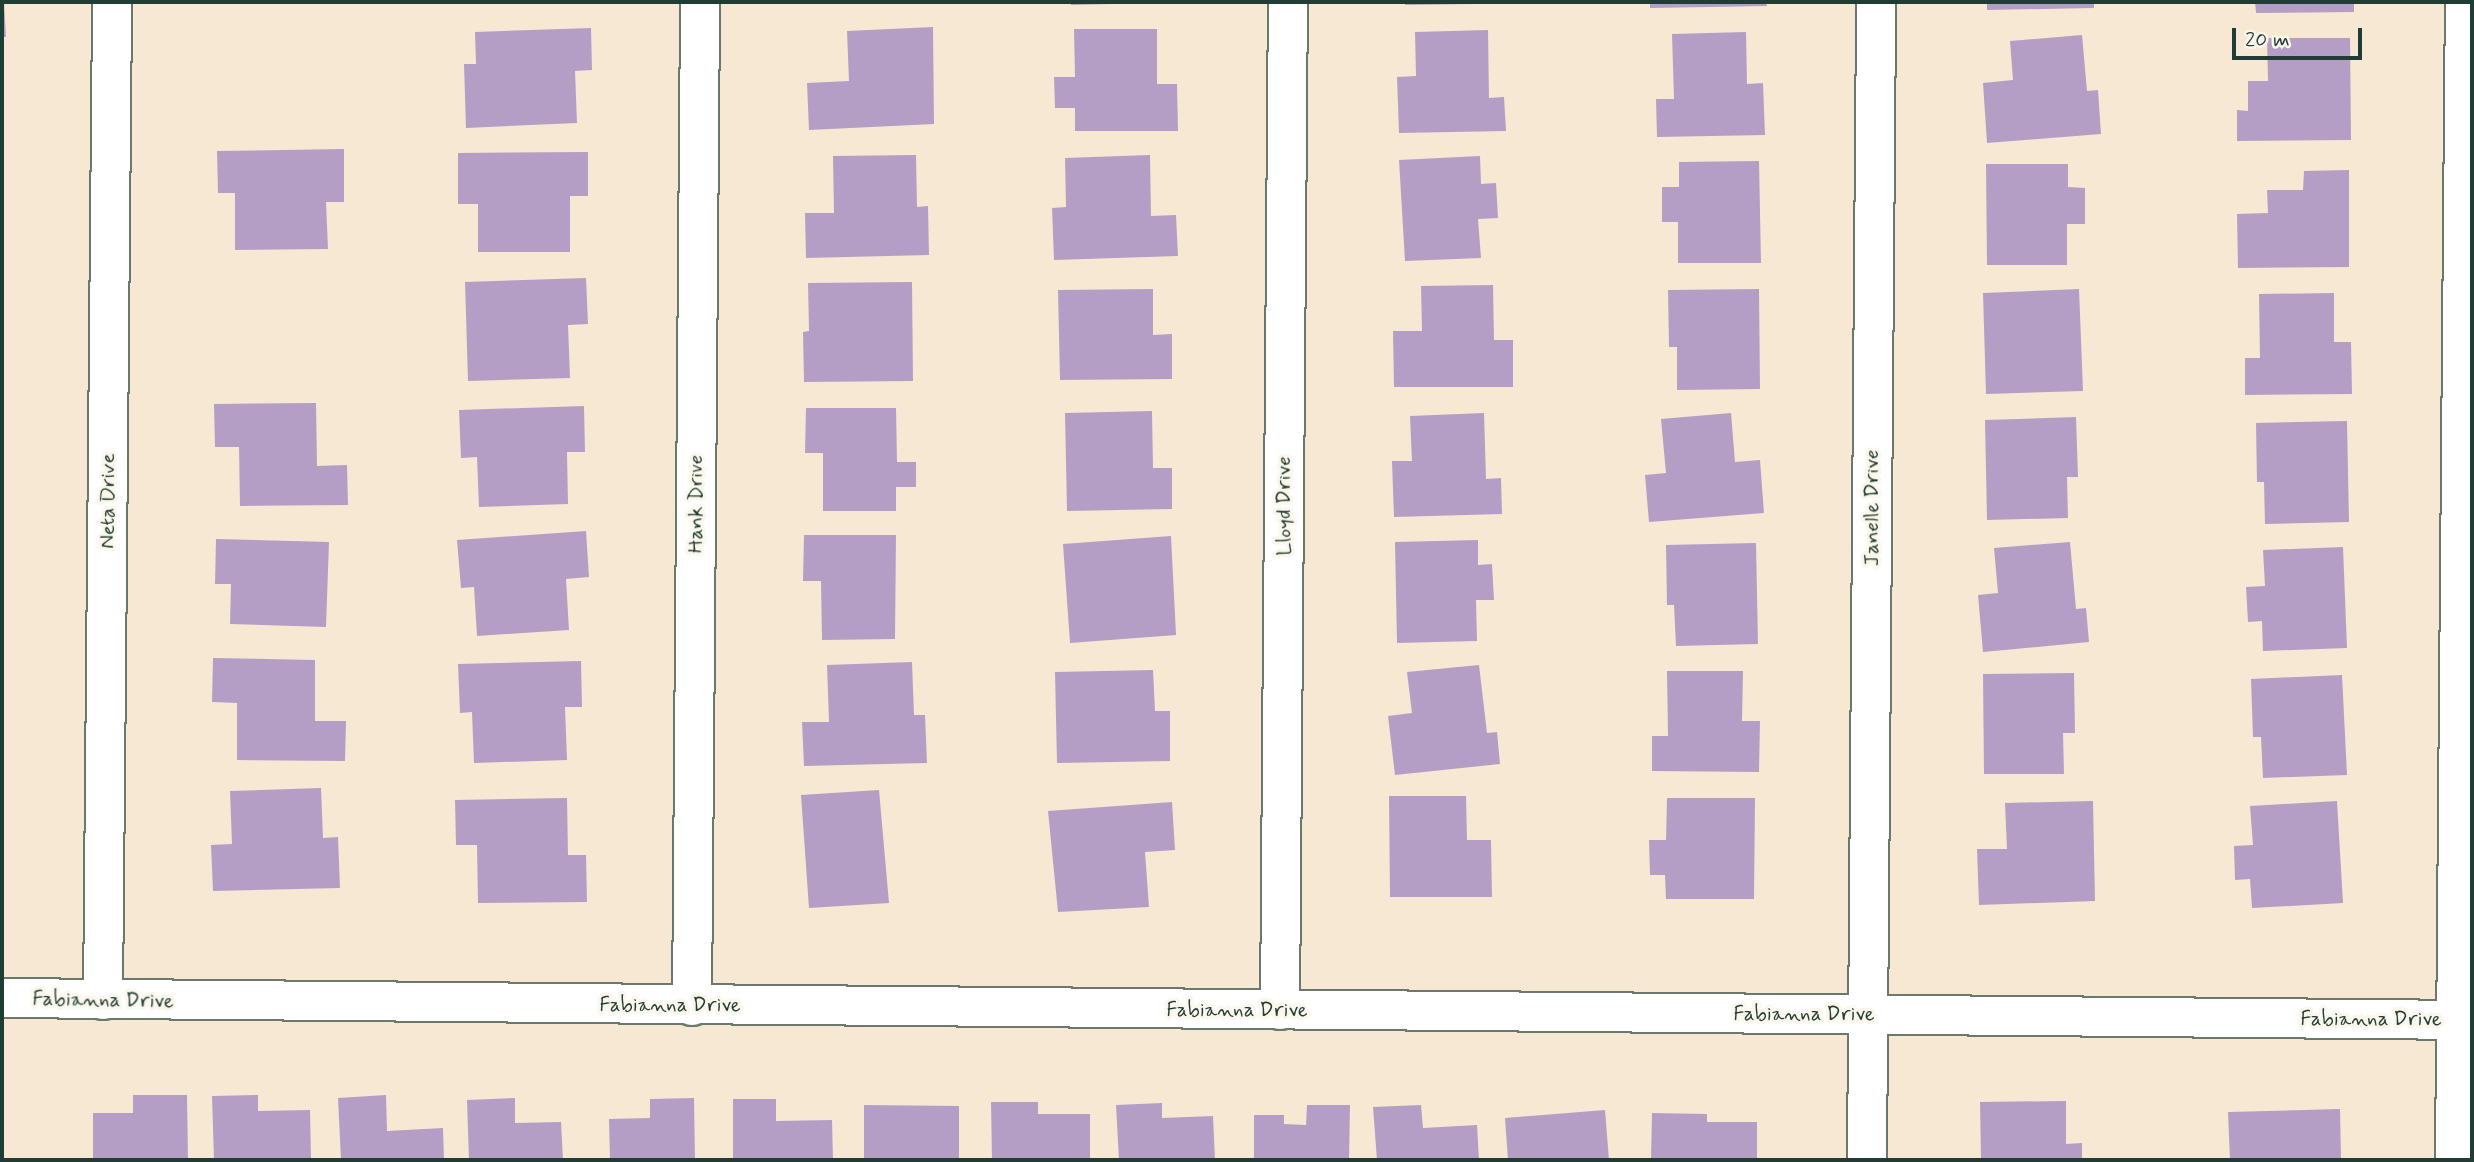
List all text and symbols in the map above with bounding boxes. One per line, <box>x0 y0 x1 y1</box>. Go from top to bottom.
scale bar <box>2236 14 2366 58</box>
text: 20 m <box>2245 26 2290 54</box>
street label: Janelle Drive <box>1859 450 1885 566</box>
street label: Neta Drive <box>95 455 121 547</box>
street label: Hank Drive <box>683 455 709 553</box>
street label: Lloyd Drive <box>1271 457 1297 555</box>
street label: Fabianna Drive <box>33 986 173 1014</box>
street label: Fabianna Drive <box>600 992 740 1018</box>
street label: Fabianna Drive <box>1167 997 1307 1023</box>
street label: Fabianna Drive <box>1734 1001 1874 1027</box>
street label: Fabianna Drive <box>2301 1006 2441 1032</box>

